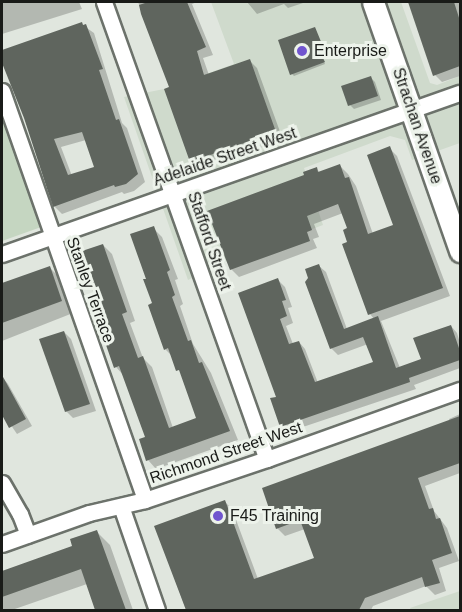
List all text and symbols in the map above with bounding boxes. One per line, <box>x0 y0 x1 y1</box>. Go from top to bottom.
place label: Enterprise <box>314 41 387 61</box>
marker: Enterprise <box>295 44 309 58</box>
street label: Strachan Avenue <box>388 65 446 187</box>
street label: Adelaide Street West <box>151 124 299 190</box>
street label: Stafford Street <box>183 189 235 293</box>
street label: Stanley Terrace <box>62 234 118 346</box>
street label: Richmond Street West <box>147 418 305 488</box>
place label: F45 Training <box>230 506 319 526</box>
marker: F45 Training <box>211 509 225 523</box>

